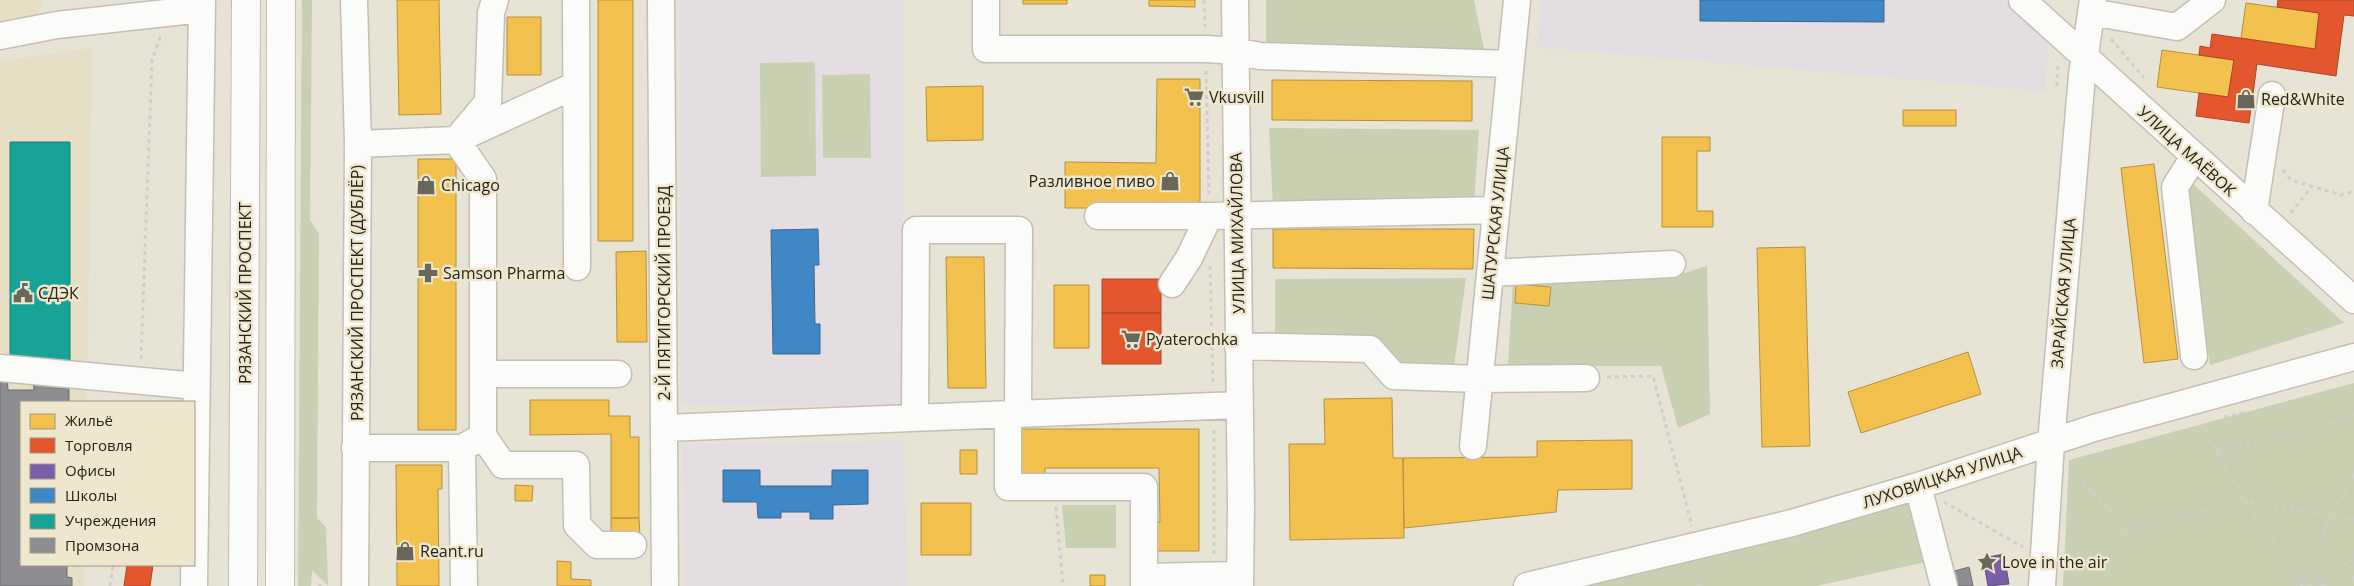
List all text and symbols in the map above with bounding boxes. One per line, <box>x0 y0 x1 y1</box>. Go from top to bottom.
supermarket icon: Vkusvill <box>1183 86 1205 108</box>
place label: Vkusvill <box>1209 86 1265 108</box>
shop icon: Red&White <box>2235 88 2257 110</box>
place label: Red&White <box>2261 88 2345 110</box>
street label: УЛИЦА МАЁВОК <box>2133 101 2241 201</box>
street label: ШАТУРСКАЯ УЛИЦА <box>1476 144 1514 301</box>
street label: УЛИЦА МИХАЙЛОВА <box>1225 151 1249 314</box>
street label: РЯЗАНСКИЙ ПРОСПЕКТ (ДУБЛЁР) <box>346 165 368 421</box>
place label: Разливное пиво <box>1028 170 1155 192</box>
shop icon: Разливное пиво <box>1159 170 1181 192</box>
shop icon: Chicago <box>415 174 437 196</box>
place label: Chicago <box>441 174 500 196</box>
street label: 2-Й ПЯТИГОРСКИЙ ПРОЕЗД <box>653 185 675 400</box>
street label: РЯЗАНСКИЙ ПРОСПЕКТ <box>234 202 256 384</box>
street label: ЗАРАЙСКАЯ УЛИЦА <box>2045 216 2081 369</box>
pharmacy icon: Samson Pharma <box>417 262 439 284</box>
place label: Samson Pharma <box>443 262 565 284</box>
public building icon: СДЭК <box>12 282 34 304</box>
place label: СДЭК <box>38 282 79 304</box>
supermarket icon: Pyaterochka <box>1120 328 1142 350</box>
place label: Pyaterochka <box>1146 328 1238 350</box>
legend <box>20 401 195 566</box>
text: Жильё <box>65 410 113 430</box>
text: Торговля <box>65 435 132 455</box>
street label: ЛУХОВИЦКАЯ УЛИЦА <box>1859 441 2025 513</box>
text: Офисы <box>65 460 116 480</box>
text: Школы <box>65 485 117 505</box>
text: Учреждения <box>65 510 156 530</box>
text: Промзона <box>65 535 139 555</box>
shop icon: Reant.ru <box>394 540 416 562</box>
place label: Reant.ru <box>420 540 484 562</box>
place icon: Love in the air <box>1976 551 1998 573</box>
place label: Love in the air <box>2002 551 2108 573</box>

